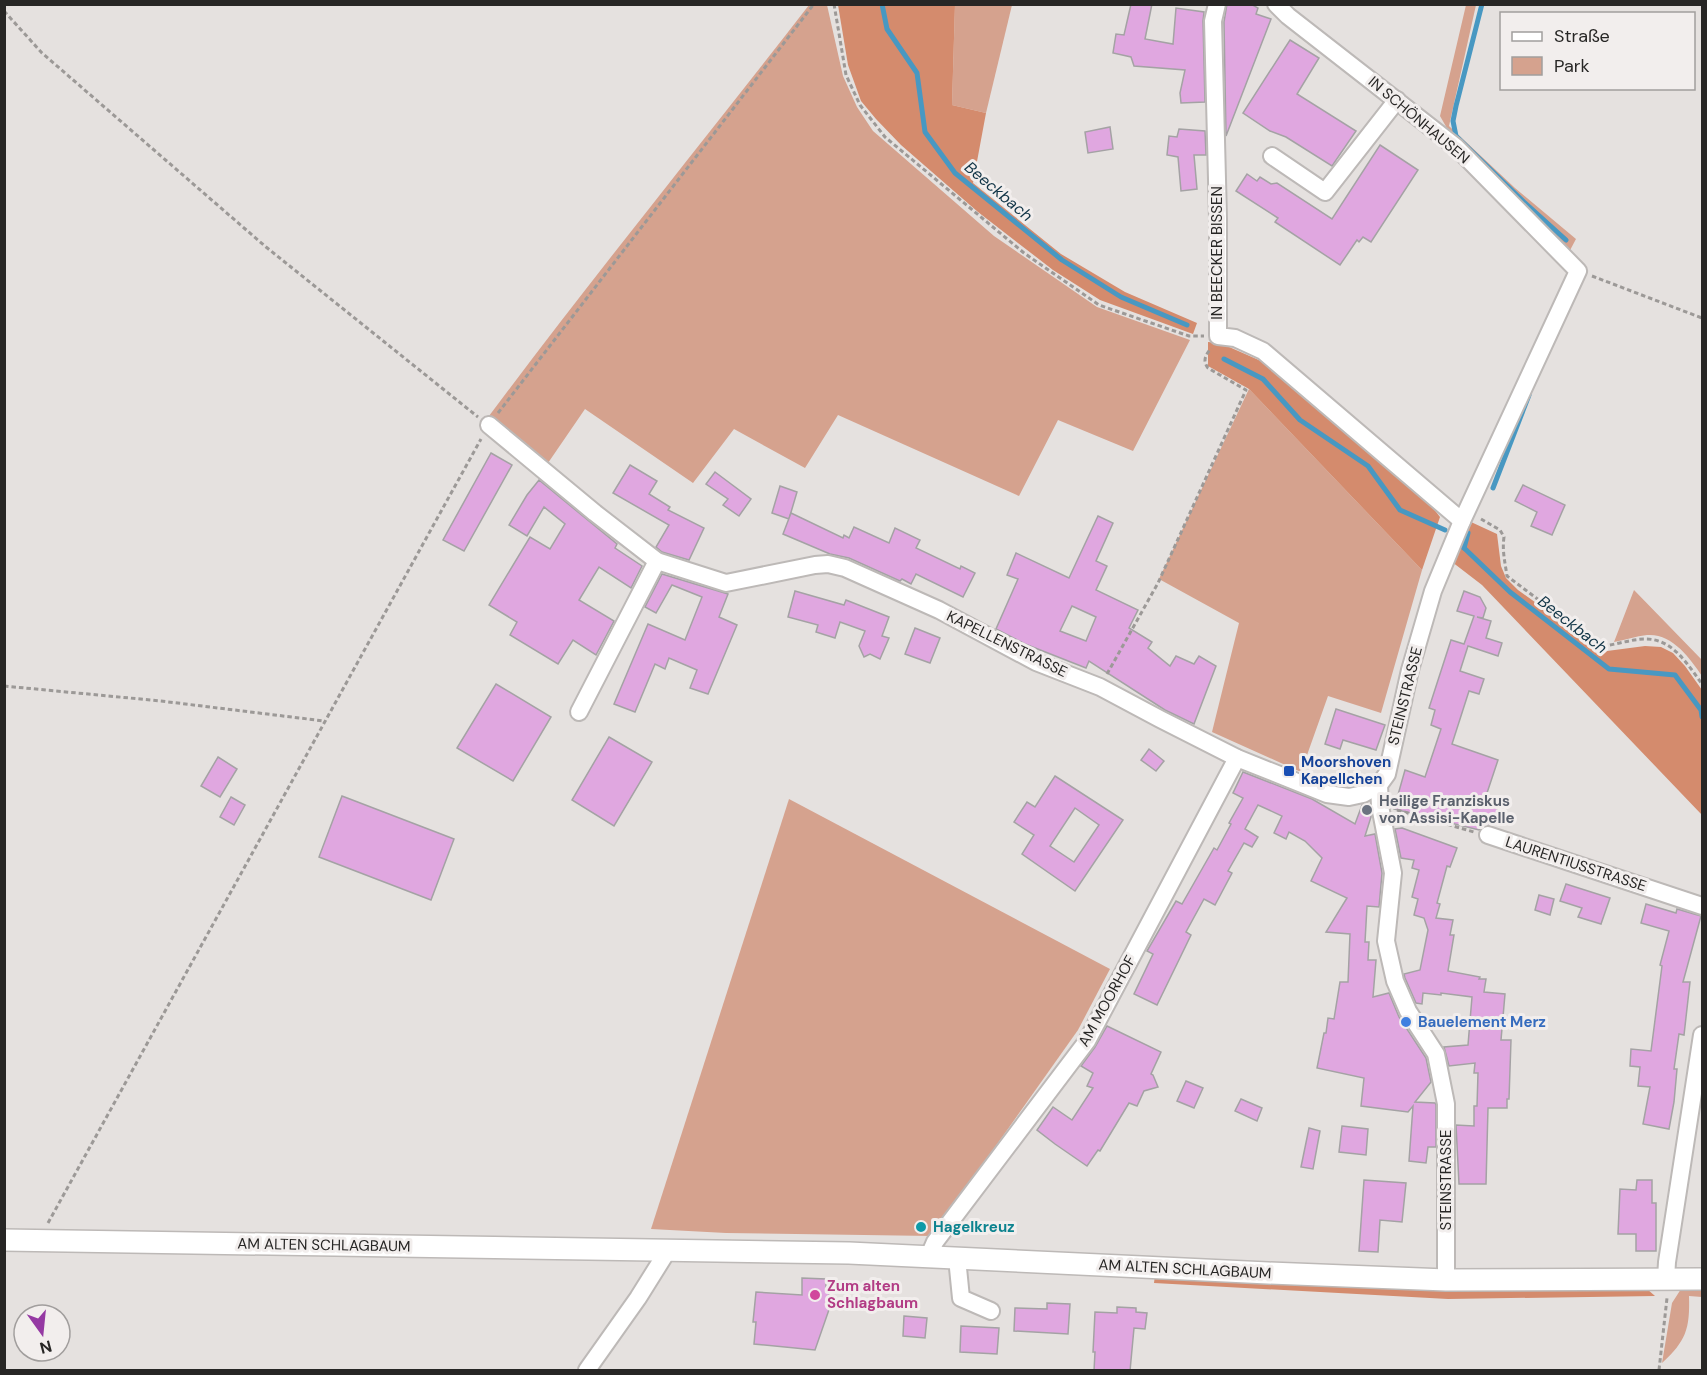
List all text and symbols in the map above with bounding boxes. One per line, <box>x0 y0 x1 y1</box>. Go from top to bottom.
legend <box>1500 12 1695 90</box>
text: Straße <box>1554 24 1610 48</box>
text: Park <box>1554 54 1590 78</box>
street label: IN SCHÖNHAUSEN <box>1364 72 1474 168</box>
water label: Beeckbach <box>960 157 1037 226</box>
street label: IN BEECKER BISSEN <box>1207 186 1227 320</box>
water label: Beeckbach <box>1534 591 1612 658</box>
street label: KAPELLENSTRASSE <box>943 606 1071 682</box>
street label: STEINSTRASSE <box>1383 645 1427 747</box>
place label: Moorshoven Kapellchen <box>1301 752 1391 789</box>
marker: Moorshoven Kapellchen <box>1282 764 1296 778</box>
place label: Heilige Franziskus von Assisi-Kapelle <box>1379 791 1514 828</box>
marker: Heilige Franziskus von Assisi-Kapelle <box>1360 803 1374 817</box>
street label: LAURENTIUSSTRASSE <box>1503 832 1649 896</box>
street label: AM MOORHOF <box>1074 952 1140 1050</box>
place label: Bauelement Merz <box>1418 1012 1546 1032</box>
marker: Bauelement Merz <box>1399 1015 1413 1029</box>
street label: STEINSTRASSE <box>1436 1130 1456 1230</box>
place label: Hagelkreuz <box>933 1217 1014 1237</box>
marker: Hagelkreuz <box>914 1220 928 1234</box>
street label: AM ALTEN SCHLAGBAUM <box>237 1233 411 1257</box>
street label: AM ALTEN SCHLAGBAUM <box>1098 1254 1272 1284</box>
place label: Zum alten Schlagbaum <box>827 1276 918 1313</box>
marker: Zum alten Schlagbaum <box>808 1288 822 1302</box>
north arrow <box>12 1303 72 1363</box>
text: N <box>37 1335 54 1359</box>

